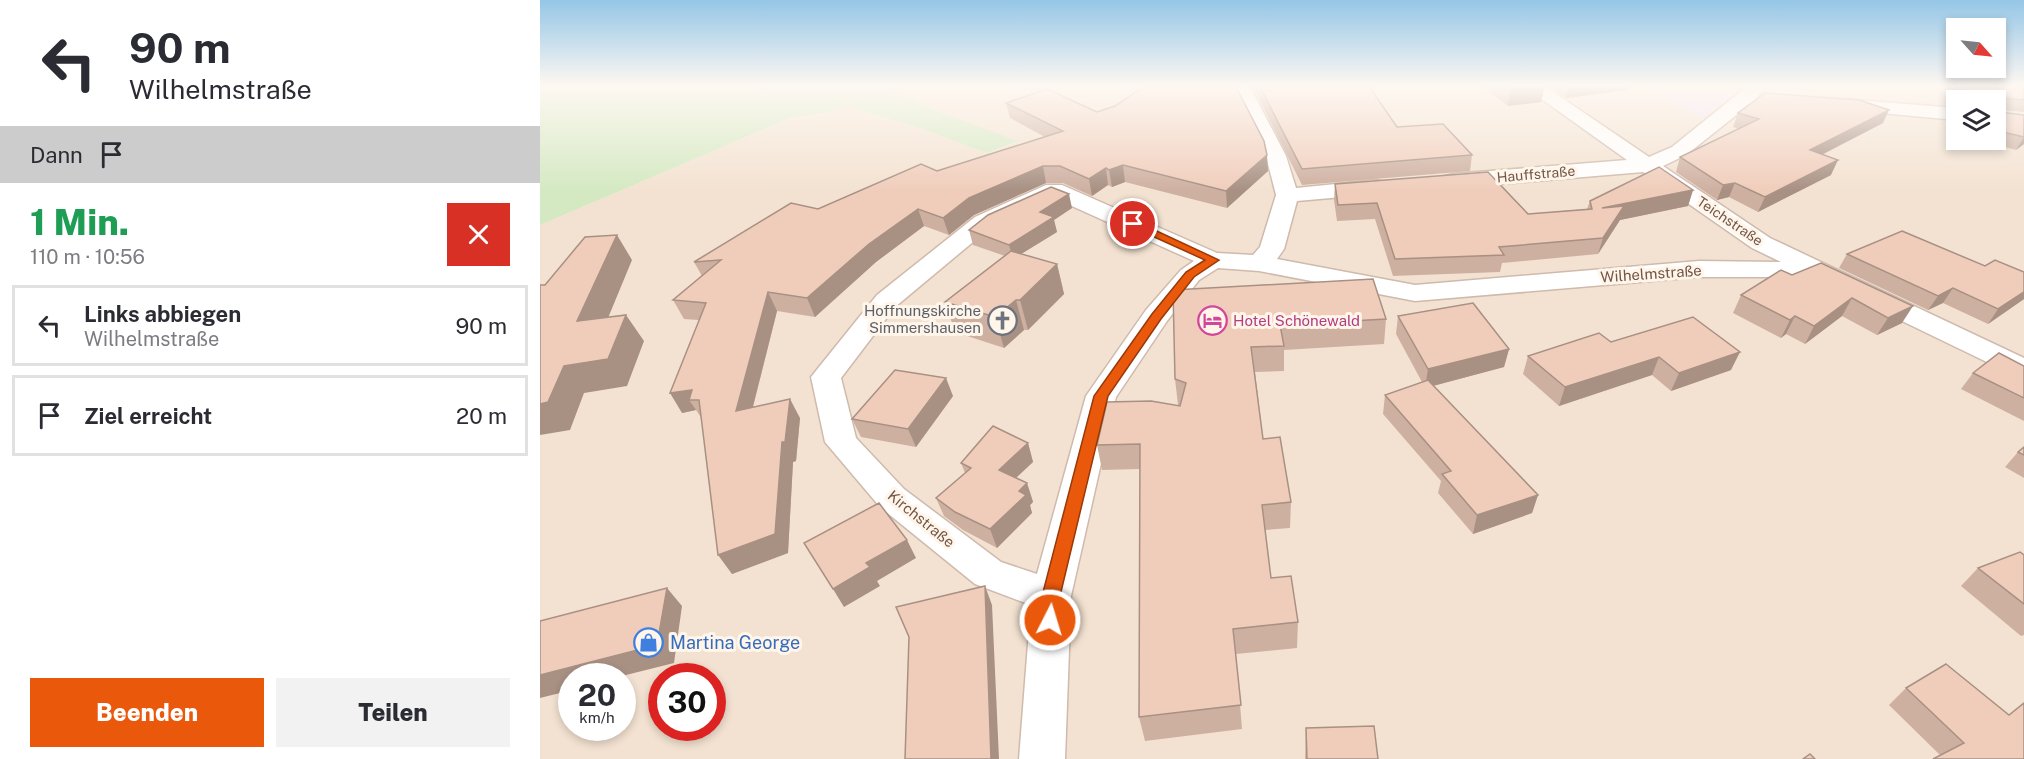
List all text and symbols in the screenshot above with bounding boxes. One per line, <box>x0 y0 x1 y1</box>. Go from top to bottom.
north arrow <box>1946 18 2006 78</box>
map controls <box>1946 18 2006 150</box>
text: 90 m <box>129 23 231 72</box>
icon: left <box>30 24 108 102</box>
text: Wilhelmstraße <box>129 73 312 105</box>
button: layers <box>1946 90 2006 150</box>
icon: arrive <box>95 138 128 171</box>
text: Dann <box>30 142 83 168</box>
street label: Hauffstraße <box>1496 163 1576 185</box>
street label: Teichstraße <box>1694 193 1766 249</box>
pin <box>1107 198 1158 249</box>
text: 1 Min. <box>30 201 129 243</box>
button: close <box>447 203 510 266</box>
icon: arrive <box>1116 207 1149 240</box>
text: 110 m · 10:56 <box>30 245 145 269</box>
street label: Wilhelmstraße <box>1600 261 1702 286</box>
text: Links abbiegen <box>84 301 241 327</box>
place label: Hoffnungskirche Simmershausen <box>864 302 981 336</box>
church icon: Hoffnungskirche Simmershausen <box>986 304 1018 336</box>
hotel icon: Hotel Schönewald <box>1196 305 1228 337</box>
icon: left <box>33 309 66 342</box>
place label: Hotel Schönewald <box>1233 312 1360 329</box>
text: 90 m <box>456 313 507 339</box>
text: Wilhelmstraße <box>84 327 219 351</box>
icon: arrive <box>33 399 66 432</box>
text: Ziel erreicht <box>84 403 212 429</box>
text: 20 m <box>456 403 507 429</box>
street label: Kirchstraße <box>885 487 958 551</box>
position arrow <box>1018 588 1082 652</box>
shop icon: Martina George <box>633 627 665 659</box>
place label: Martina George <box>670 632 800 653</box>
speed limit sign: 30 <box>648 663 726 741</box>
text: 20 <box>578 677 616 713</box>
button: Beenden <box>30 678 264 747</box>
button: Teilen <box>276 678 510 747</box>
text: km/h <box>579 709 615 726</box>

